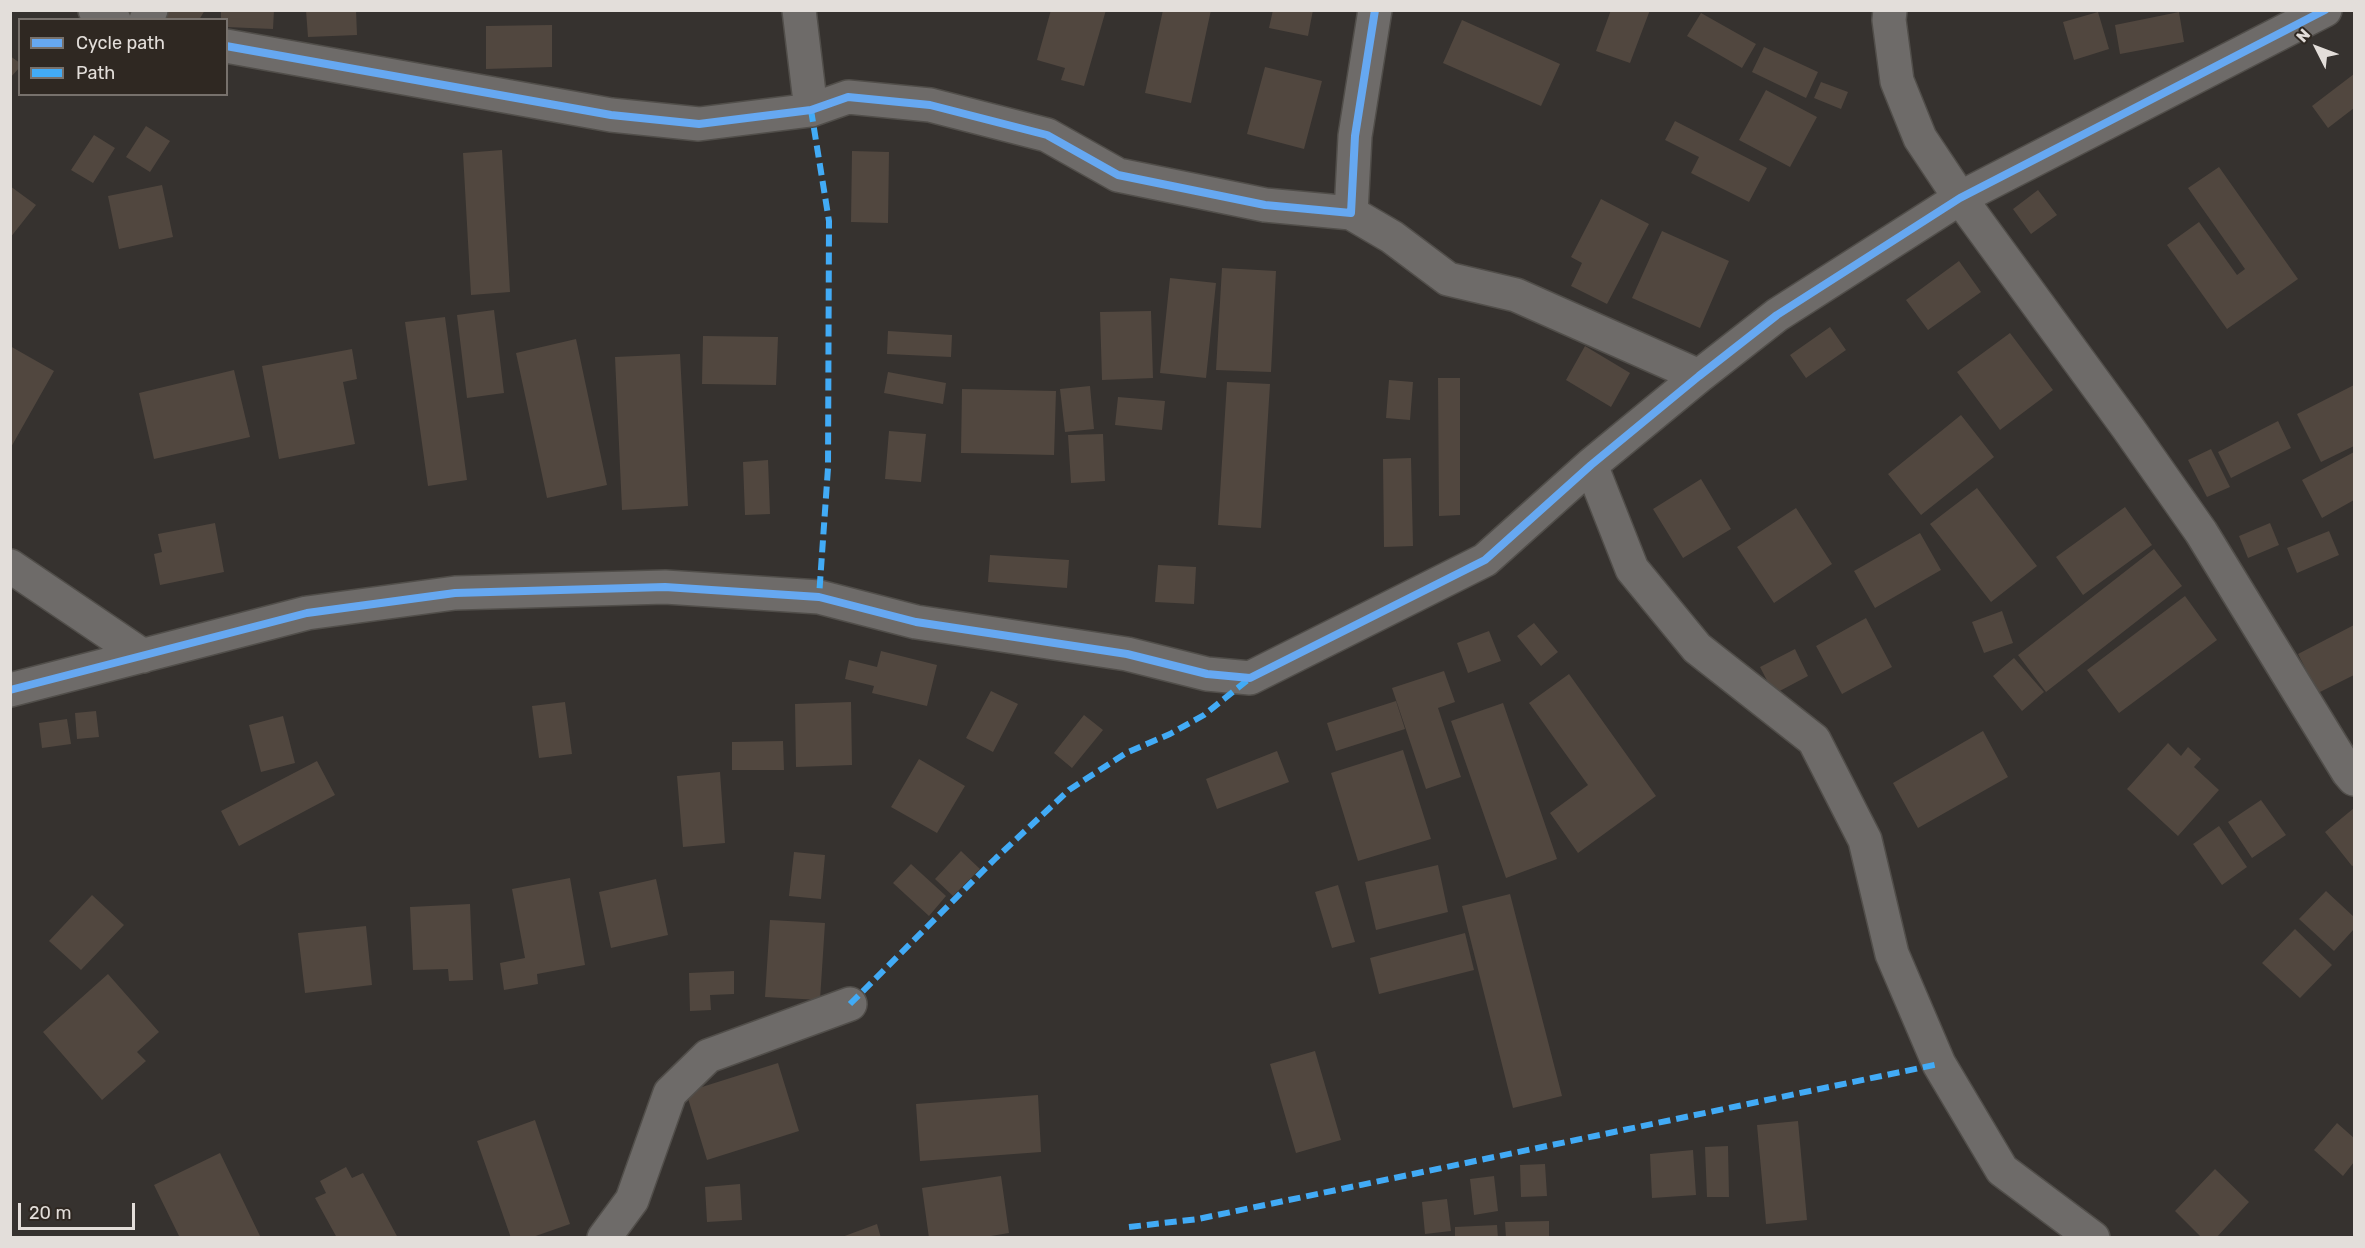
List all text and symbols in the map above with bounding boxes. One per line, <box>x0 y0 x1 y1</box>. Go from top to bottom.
legend <box>18 18 228 96</box>
north arrow <box>2287 18 2347 78</box>
text: N <box>2292 25 2314 46</box>
text: Cycle path <box>76 32 165 54</box>
text: Path <box>76 62 115 84</box>
scale bar <box>21 1191 138 1229</box>
text: 20 m <box>29 1202 71 1224</box>

